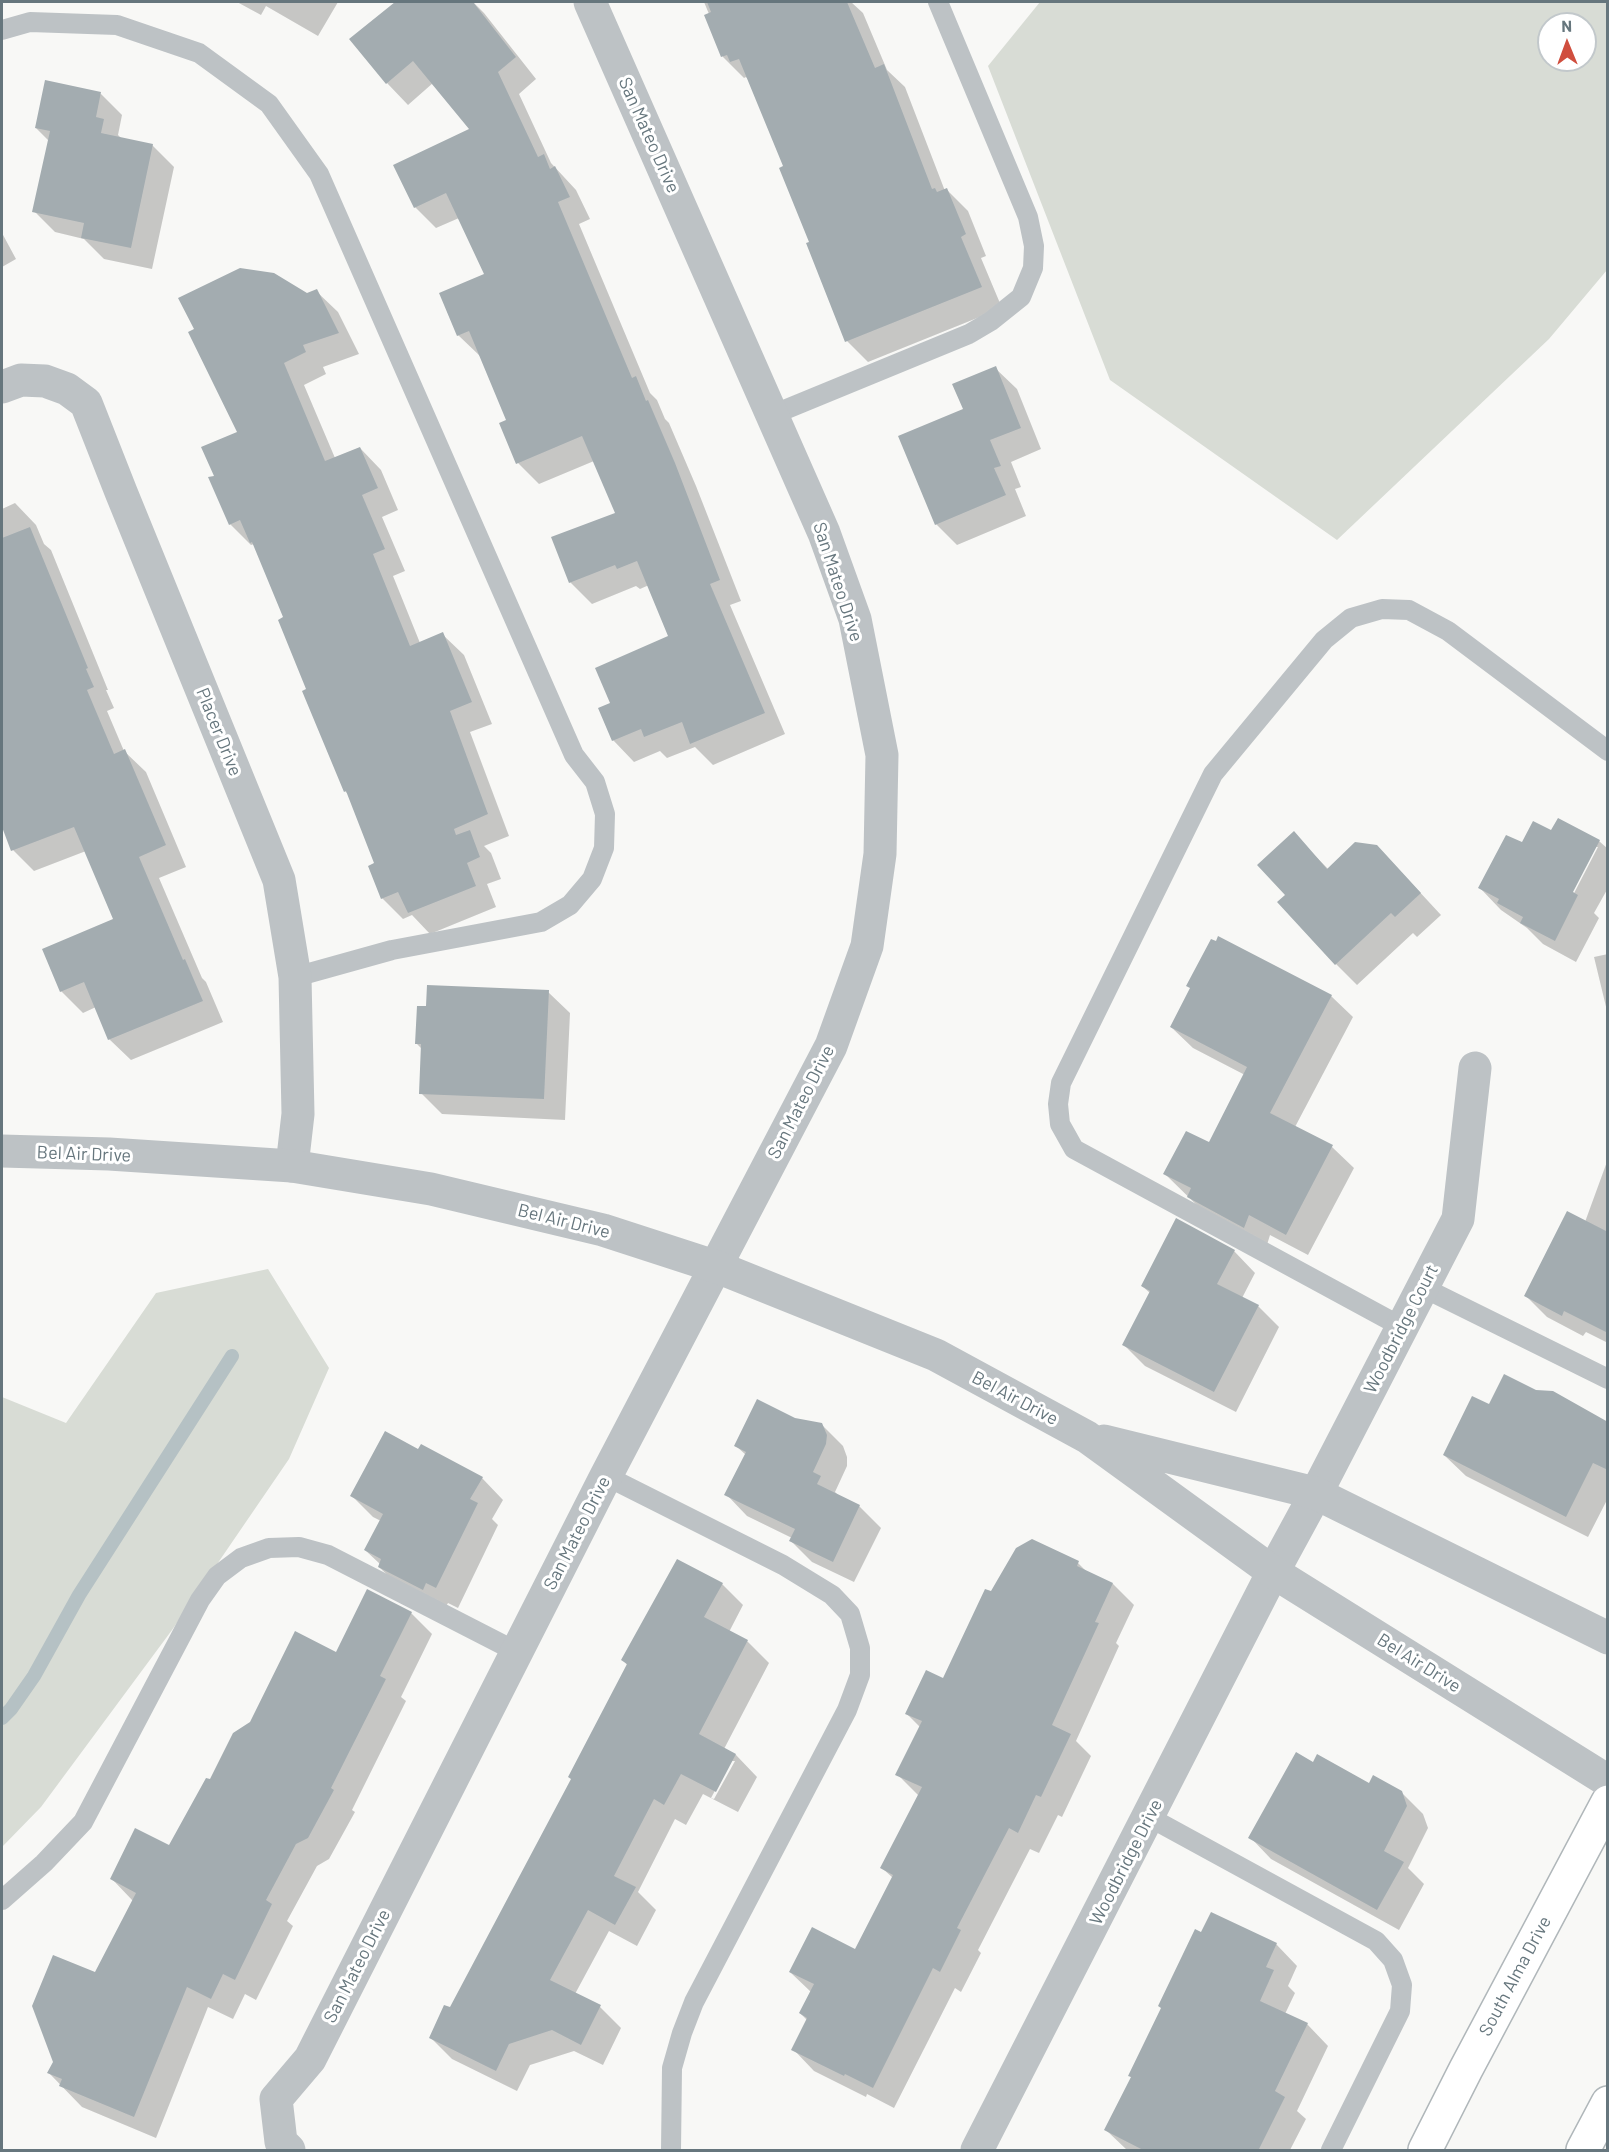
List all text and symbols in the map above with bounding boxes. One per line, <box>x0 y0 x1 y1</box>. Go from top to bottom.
north arrow <box>1537 12 1597 72</box>
text: N <box>1561 16 1572 35</box>
street label: San Mateo Drive <box>614 74 684 196</box>
street label: San Mateo Drive <box>809 520 867 644</box>
street label: Placer Drive <box>192 685 246 779</box>
street label: San Mateo Drive <box>763 1042 839 1162</box>
street label: Bel Air Drive <box>36 1142 132 1166</box>
street label: Bel Air Drive <box>516 1199 612 1243</box>
street label: Woodbridge Court <box>1359 1261 1443 1397</box>
street label: Bel Air Drive <box>968 1366 1062 1430</box>
street label: San Mateo Drive <box>539 1473 615 1593</box>
street label: Bel Air Drive <box>1373 1629 1465 1697</box>
street label: Woodbridge Drive <box>1085 1796 1167 1928</box>
street label: San Mateo Drive <box>319 1906 395 2026</box>
street label: South Alma Drive <box>1474 1912 1556 2040</box>

